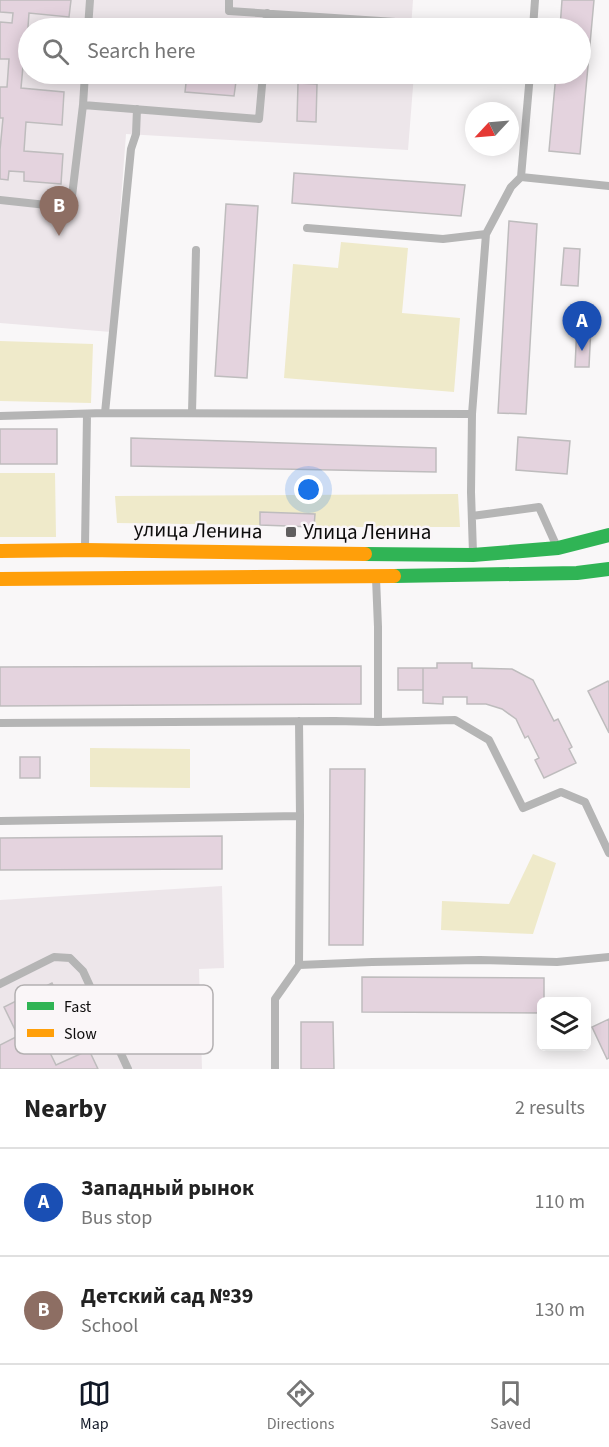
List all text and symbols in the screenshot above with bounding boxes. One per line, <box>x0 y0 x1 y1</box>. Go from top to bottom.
search box <box>18 18 591 84</box>
icon: search <box>39 35 72 68</box>
text: Search here <box>87 35 195 67</box>
north arrow <box>465 102 519 156</box>
pin: B <box>40 186 78 236</box>
pin: A <box>562 302 602 351</box>
your location <box>294 475 323 504</box>
street label: улица Ленина <box>133 514 263 546</box>
place label: Улица Ленина <box>303 517 431 547</box>
marker: Улица Ленина <box>284 525 298 539</box>
legend <box>15 985 213 1054</box>
text: Fast <box>64 996 92 1018</box>
map controls <box>537 997 591 1051</box>
button: layers <box>537 997 591 1051</box>
text: Slow <box>64 1023 97 1045</box>
text: Nearby <box>24 1090 107 1127</box>
text: 2 results <box>515 1094 585 1122</box>
text: Западный рынок <box>81 1172 254 1204</box>
text: A <box>38 1188 49 1216</box>
text: 110 m <box>535 1188 585 1216</box>
text: Bus stop <box>81 1204 152 1232</box>
text: Детский сад №39 <box>81 1280 254 1312</box>
text: B <box>37 1296 50 1324</box>
text: 130 m <box>535 1296 585 1324</box>
text: School <box>81 1312 138 1340</box>
tab: Map <box>78 1377 111 1435</box>
tab: Directions <box>267 1377 334 1435</box>
tab: Saved <box>490 1377 531 1435</box>

